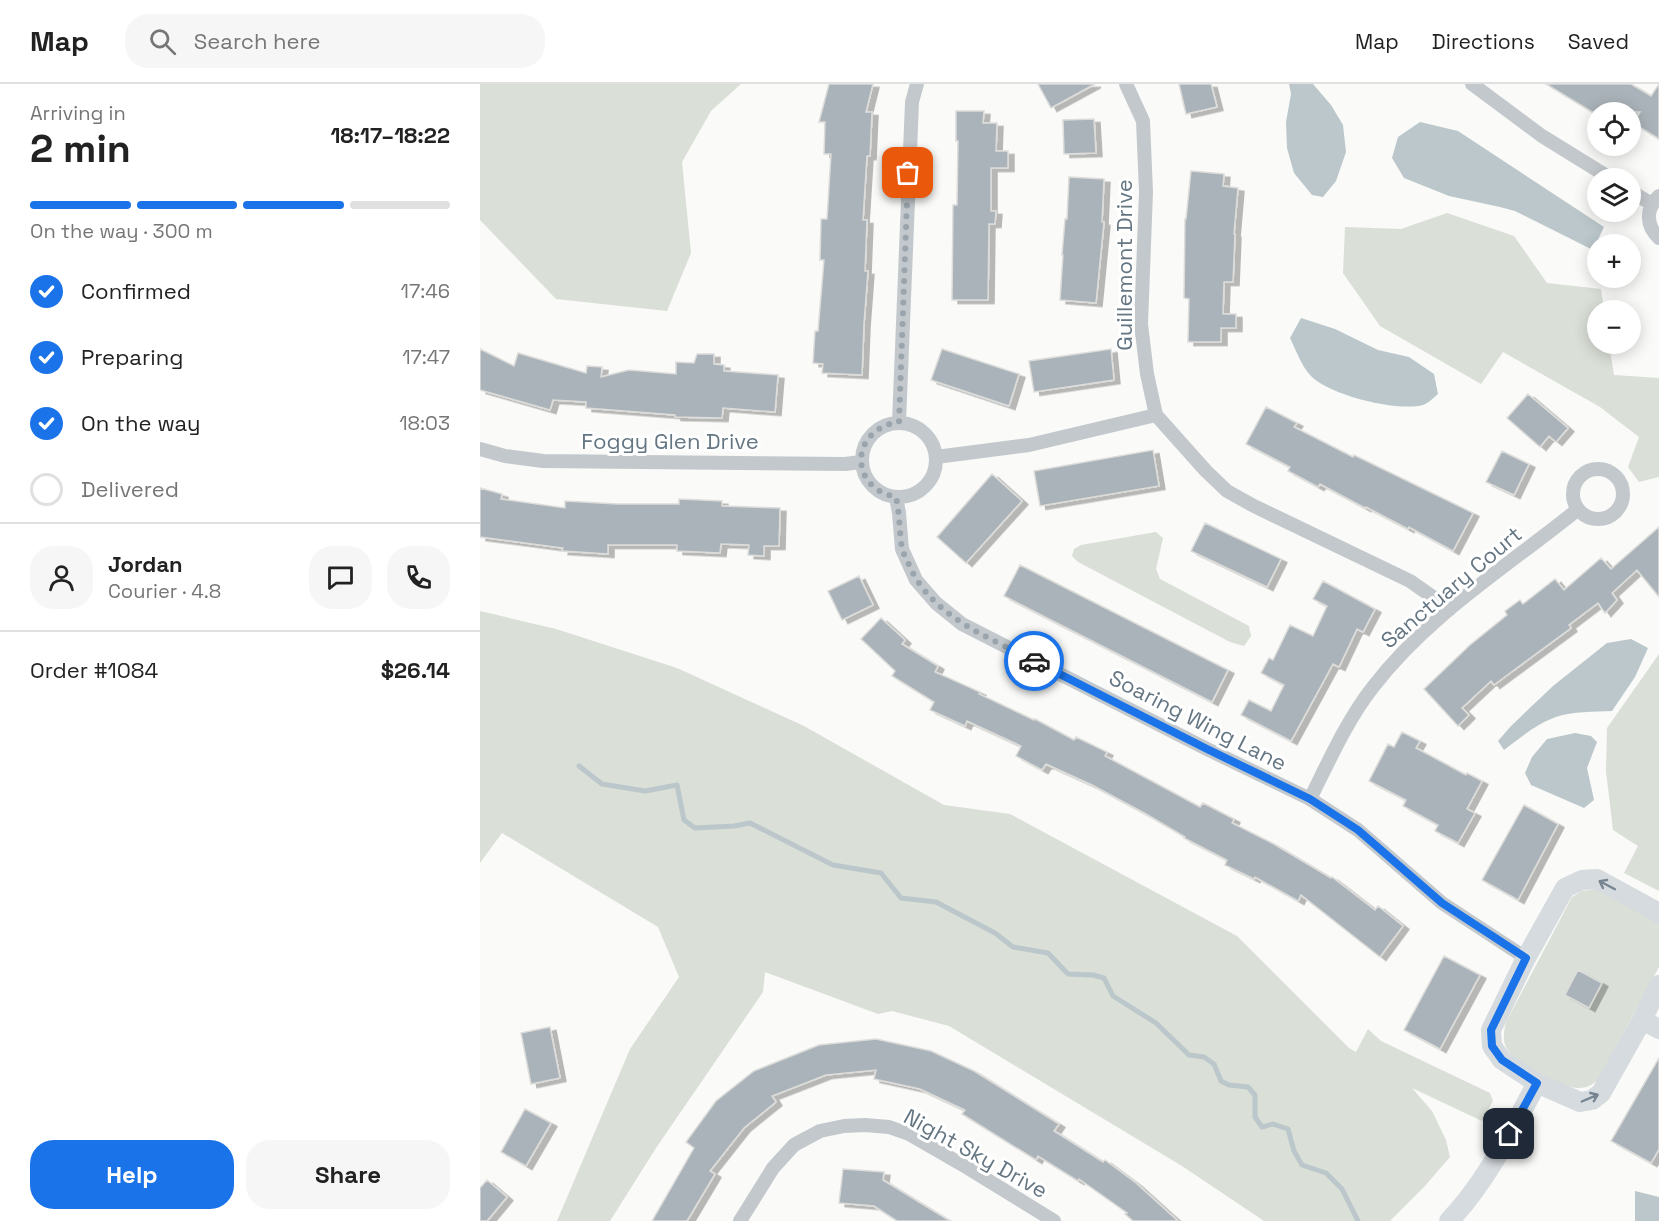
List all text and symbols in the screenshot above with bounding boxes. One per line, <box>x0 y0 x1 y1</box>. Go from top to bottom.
search box <box>125 14 545 68</box>
text: Map <box>30 23 89 59</box>
icon: search <box>146 25 179 58</box>
text: Search here <box>194 27 321 55</box>
text: Map <box>1355 28 1399 55</box>
text: Directions <box>1432 28 1535 55</box>
text: Saved <box>1568 28 1629 55</box>
text: Arriving in <box>30 100 126 126</box>
map controls <box>1587 102 1641 354</box>
button: locate <box>1587 102 1641 156</box>
text: 18:17–18:22 <box>330 121 450 149</box>
text: 2 min <box>30 124 131 173</box>
pin <box>882 147 933 198</box>
icon: bag <box>891 156 924 189</box>
button: layers <box>1587 168 1641 222</box>
street label: Guillemont Drive <box>1110 179 1138 351</box>
text: On the way · 300 m <box>30 218 213 244</box>
button: + <box>1587 234 1641 288</box>
icon: check <box>30 275 63 308</box>
text: Confirmed <box>81 277 191 305</box>
text: 17:46 <box>401 278 450 304</box>
button: − <box>1587 300 1641 354</box>
icon: check <box>30 341 63 374</box>
text: Preparing <box>81 343 183 371</box>
text: 17:47 <box>402 344 450 370</box>
icon: check <box>30 407 63 440</box>
text: On the way <box>81 409 200 437</box>
text: 18:03 <box>399 410 450 436</box>
street label: Foggy Glen Drive <box>581 427 759 455</box>
text: Delivered <box>81 475 179 503</box>
street label: Sanctuary Court <box>1375 520 1527 654</box>
button: person <box>30 546 93 609</box>
button: chat <box>309 546 372 609</box>
button: phone <box>387 546 450 609</box>
text: Jordan <box>108 550 183 578</box>
text: Courier · 4.8 <box>108 578 221 604</box>
courier <box>1004 631 1064 691</box>
icon: car <box>1018 645 1051 678</box>
text: Order #1084 <box>30 656 158 684</box>
text: $26.14 <box>381 656 450 684</box>
street label: Soaring Wing Lane <box>1105 663 1291 777</box>
one-way arrow <box>1599 879 1617 890</box>
one-way arrow <box>1581 1092 1599 1103</box>
street label: Night Sky Drive <box>899 1102 1053 1204</box>
pin <box>1483 1108 1534 1159</box>
icon: home <box>1492 1117 1525 1150</box>
button: Help <box>30 1140 234 1209</box>
button: Share <box>246 1140 450 1209</box>

